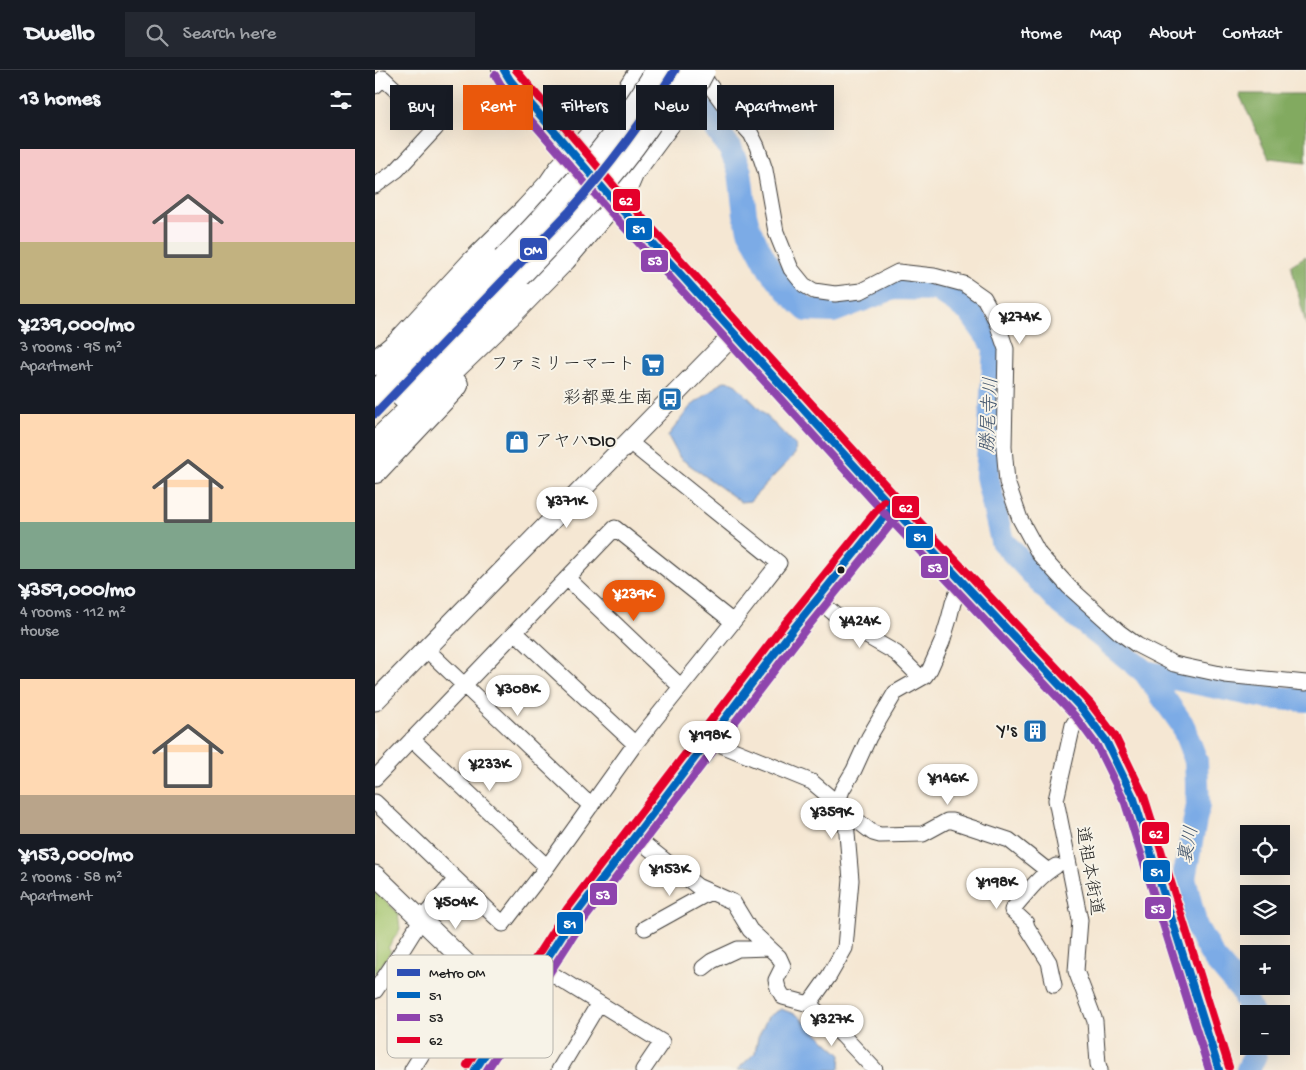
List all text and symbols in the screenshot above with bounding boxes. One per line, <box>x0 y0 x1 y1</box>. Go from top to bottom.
search box <box>125 12 475 57</box>
text: Dwello <box>25 20 95 49</box>
icon: search <box>143 21 171 49</box>
text: Search here <box>183 23 276 46</box>
text: Home <box>1020 24 1062 45</box>
text: Map <box>1090 24 1121 45</box>
text: About <box>1149 24 1195 45</box>
text: Contact <box>1223 24 1281 45</box>
chip: Buy <box>390 85 453 130</box>
chip: Rent <box>463 85 533 130</box>
chip: Filters <box>543 85 626 130</box>
chip: New <box>636 85 707 130</box>
chip: Apartment <box>717 85 834 130</box>
icon: filters <box>327 86 355 114</box>
text: 13 homes <box>20 88 100 113</box>
icon: home <box>143 181 233 271</box>
line badge: 62 <box>612 188 641 212</box>
text: 62 <box>619 194 633 211</box>
line badge: 51 <box>625 217 653 241</box>
text: 51 <box>632 222 646 239</box>
line badge: OM <box>519 237 548 261</box>
text: OM <box>524 243 543 260</box>
line badge: 53 <box>640 249 669 273</box>
text: 53 <box>648 254 662 271</box>
pin: ¥274K <box>985 302 1055 345</box>
text: ¥274K <box>1000 309 1040 328</box>
text: ¥239,000/mo <box>20 314 135 339</box>
text: 3 rooms · 95 m² <box>20 339 122 358</box>
supermarket icon: ファミリーマート <box>640 352 666 378</box>
place label: ファミリーマート <box>491 355 635 376</box>
text: Apartment <box>20 358 92 377</box>
water label: 勝尾寺川 <box>977 376 1004 454</box>
bus stop icon: 彩都粟生南 <box>657 386 683 412</box>
place label: 彩都粟生南 <box>563 388 653 410</box>
shop icon: アヤハDIO <box>504 429 530 455</box>
place label: アヤハDIO <box>535 432 616 453</box>
icon: home <box>143 446 233 536</box>
pin: ¥371K <box>532 486 602 529</box>
text: ¥371K <box>547 493 587 512</box>
line badge: 62 <box>891 495 920 519</box>
text: 62 <box>899 501 913 518</box>
line badge: 51 <box>905 525 934 549</box>
text: 51 <box>913 530 927 547</box>
line badge: 53 <box>920 555 949 579</box>
text: 53 <box>928 561 942 578</box>
unlabelled marker <box>836 565 846 575</box>
text: ¥359,000/mo <box>20 579 135 604</box>
pin: ¥239K <box>599 580 669 622</box>
text: ¥239K <box>614 586 654 605</box>
text: 4 rooms · 112 m² <box>20 604 126 623</box>
pin: ¥424K <box>825 606 895 649</box>
text: ¥424K <box>840 613 880 632</box>
text: House <box>20 623 59 642</box>
pin: ¥308K <box>483 674 553 717</box>
text: ¥308K <box>497 681 539 700</box>
icon: home <box>143 711 233 801</box>
building icon: Y's <box>1022 718 1048 744</box>
pin: ¥198K <box>675 720 745 763</box>
place label: Y's <box>995 721 1018 742</box>
text: ¥198K <box>690 727 730 746</box>
pin: ¥233K <box>455 750 525 792</box>
text: ¥233K <box>470 756 510 775</box>
pin: ¥146K <box>913 764 983 806</box>
text: ¥146K <box>929 770 967 789</box>
pin: ¥359K <box>797 798 867 840</box>
text: ¥359K <box>812 804 852 823</box>
line badge: 62 <box>1141 821 1170 845</box>
water label: 裏川 <box>1174 824 1205 866</box>
street label: 道祖本街道 <box>1070 825 1107 917</box>
map controls <box>1240 825 1290 1055</box>
button: locate <box>1240 825 1290 875</box>
text: 62 <box>1149 827 1163 844</box>
text: ¥153,000/mo <box>20 844 133 869</box>
pin: ¥153K <box>635 854 705 897</box>
line badge: 51 <box>1142 859 1171 883</box>
text: ¥153K <box>650 861 690 880</box>
text: 51 <box>1150 865 1164 882</box>
pin: ¥198K <box>962 868 1032 910</box>
text: 2 rooms · 58 m² <box>20 869 122 888</box>
text: ¥198K <box>977 874 1017 893</box>
line badge: 53 <box>589 882 618 906</box>
button: layers <box>1240 885 1290 935</box>
text: Apartment <box>20 888 92 907</box>
pin: ¥504K <box>421 888 491 930</box>
text: 53 <box>596 888 610 905</box>
text: ¥504K <box>435 894 477 913</box>
line badge: 53 <box>1144 896 1172 920</box>
text: 53 <box>1151 902 1165 919</box>
line badge: 51 <box>556 911 584 935</box>
text: 51 <box>563 917 577 934</box>
button: + <box>1240 945 1290 995</box>
legend <box>387 955 553 1058</box>
text: Metro OM <box>429 966 486 983</box>
text: 51 <box>429 989 442 1006</box>
pin: ¥327K <box>797 1004 867 1047</box>
button: − <box>1240 1005 1290 1055</box>
text: 53 <box>429 1011 444 1028</box>
text: ¥327K <box>812 1011 852 1030</box>
text: 62 <box>429 1034 443 1051</box>

